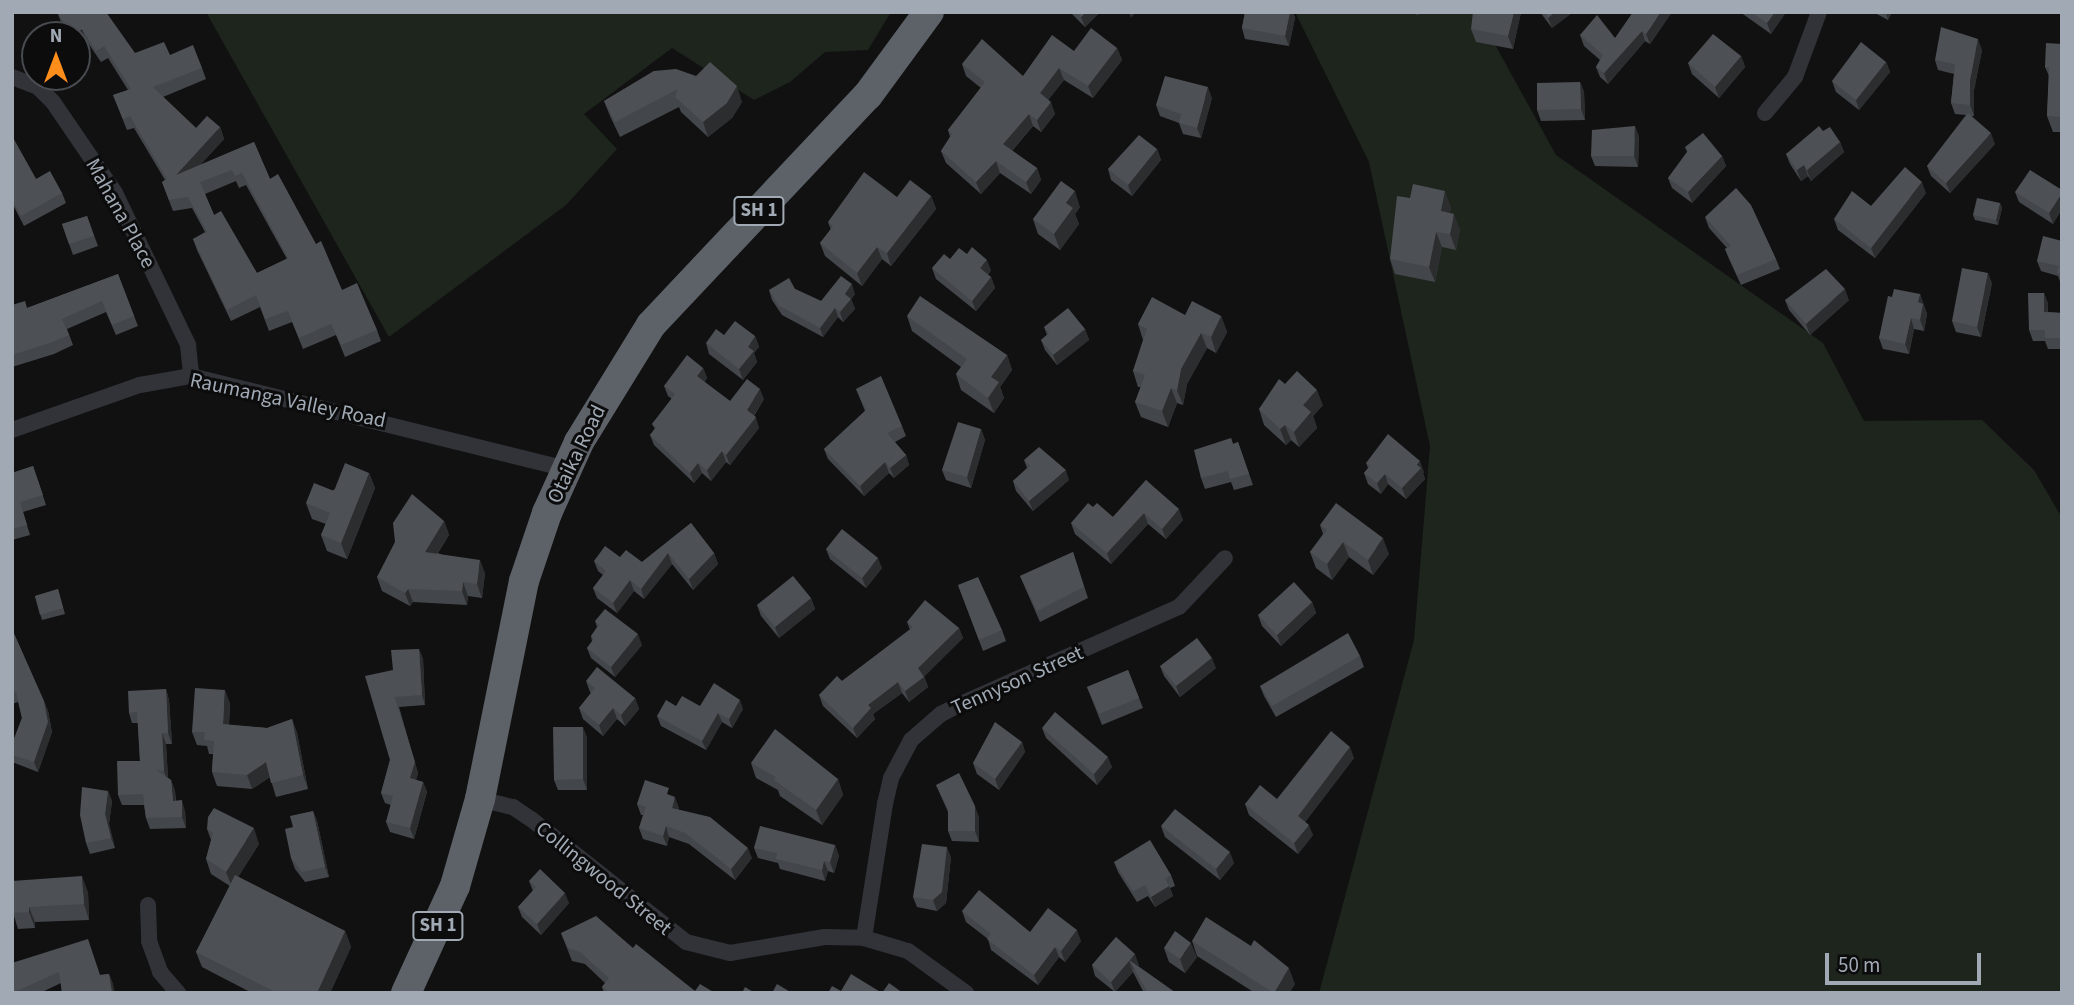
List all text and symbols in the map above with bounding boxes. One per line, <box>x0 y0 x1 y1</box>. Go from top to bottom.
north arrow <box>21 21 91 91</box>
text: N <box>50 23 62 50</box>
street label: Mahana Place <box>81 154 161 272</box>
road number: SH 1 <box>733 196 785 226</box>
street label: Raumanga Valley Road <box>188 367 388 433</box>
street label: Otaika Road <box>541 401 611 507</box>
street label: Tennyson Street <box>947 640 1087 720</box>
street label: Collingwood Street <box>531 816 677 940</box>
road number: SH 1 <box>412 910 464 942</box>
scale bar <box>1829 939 1985 983</box>
text: 50 m <box>1838 950 1880 980</box>

